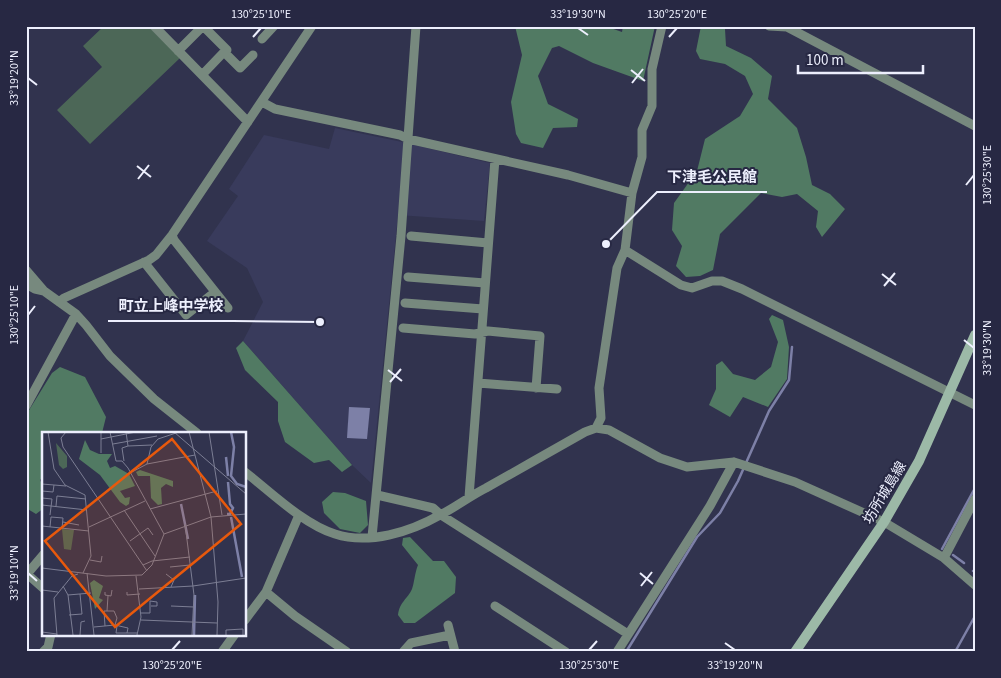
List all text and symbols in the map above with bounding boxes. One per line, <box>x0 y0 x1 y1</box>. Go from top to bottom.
text: 130°25'10"E <box>231 6 291 23</box>
text: 33°19'30"N <box>550 6 606 23</box>
text: 130°25'20"E <box>647 6 707 23</box>
scale bar <box>798 42 924 74</box>
text: 33°19'20"N <box>6 50 23 106</box>
text: 100 m <box>806 50 844 71</box>
text: 130°25'30"E <box>979 145 996 205</box>
callout: 下津毛公民館 <box>657 162 767 192</box>
text: 下津毛公民館 <box>667 167 757 188</box>
text: 130°25'10"E <box>6 285 23 345</box>
callout: 町立上峰中学校 <box>108 291 233 321</box>
text: 町立上峰中学校 <box>118 296 224 317</box>
text: 33°19'30"N <box>979 320 996 376</box>
inset map <box>42 432 246 636</box>
street label: 坊所城島線 <box>858 458 912 528</box>
text: 33°19'10"N <box>6 545 23 601</box>
text: 130°25'20"E <box>142 657 202 674</box>
text: 130°25'30"E <box>559 657 619 674</box>
text: 33°19'20"N <box>707 657 763 674</box>

